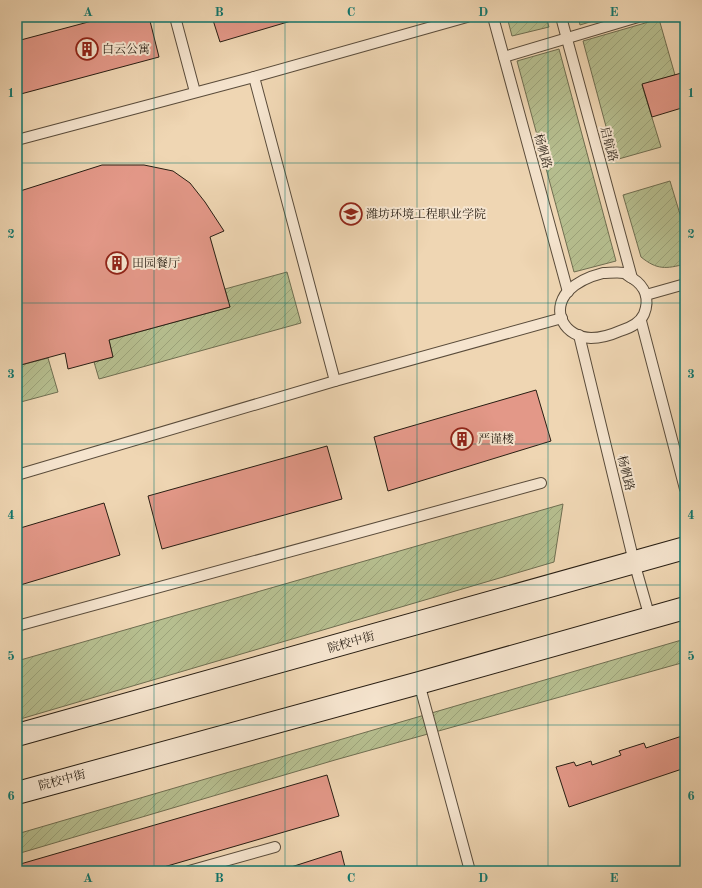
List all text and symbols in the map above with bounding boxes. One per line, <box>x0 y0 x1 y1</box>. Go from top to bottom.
text: A <box>83 6 93 19</box>
text: B <box>214 6 224 19</box>
text: C <box>347 6 355 19</box>
text: D <box>478 6 488 19</box>
text: E <box>610 6 619 19</box>
building icon: 白云公寓 <box>74 36 100 62</box>
place label: 白云公寓 <box>102 42 150 56</box>
text: 1 <box>7 87 15 100</box>
text: 1 <box>687 87 695 100</box>
street label: 启航路 <box>598 125 620 163</box>
street label: 杨帆路 <box>532 132 554 170</box>
school or university icon: 潍坊环境工程职业学院 <box>338 201 364 227</box>
place label: 潍坊环境工程职业学院 <box>366 207 486 221</box>
text: 2 <box>7 228 15 241</box>
text: 2 <box>687 228 695 241</box>
building icon: 田园餐厅 <box>104 250 130 276</box>
place label: 田园餐厅 <box>132 256 180 270</box>
text: 3 <box>7 368 15 381</box>
text: 3 <box>687 368 695 381</box>
building icon: 严谨楼 <box>449 426 475 452</box>
place label: 严谨楼 <box>478 432 514 446</box>
street label: 杨帆路 <box>615 454 637 492</box>
text: 4 <box>7 509 15 522</box>
text: 4 <box>687 509 695 522</box>
street label: 院校中街 <box>326 628 377 655</box>
text: 5 <box>7 650 15 663</box>
text: 5 <box>687 650 695 663</box>
street label: 院校中街 <box>37 767 88 793</box>
text: 6 <box>7 790 15 803</box>
text: 6 <box>687 790 695 803</box>
text: A <box>83 872 93 885</box>
text: B <box>214 872 224 885</box>
text: C <box>347 872 355 885</box>
text: D <box>478 872 488 885</box>
text: E <box>610 872 619 885</box>

